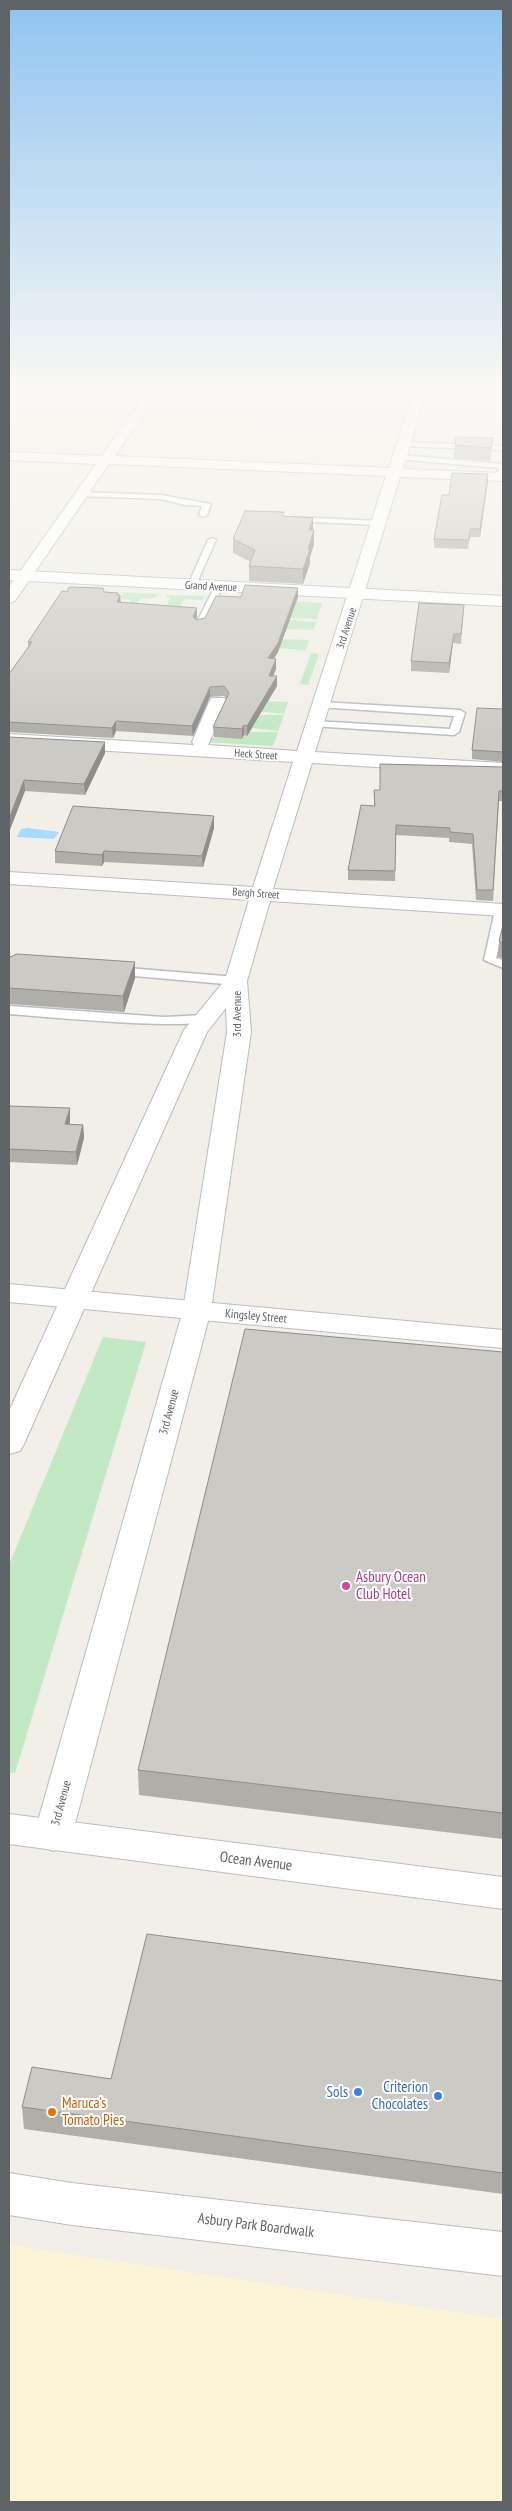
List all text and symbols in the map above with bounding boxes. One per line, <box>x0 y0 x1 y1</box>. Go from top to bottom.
street label: Grand Avenue <box>185 578 238 594</box>
street label: 3rd Avenue <box>333 605 359 650</box>
street label: Heck Street <box>234 746 278 762</box>
street label: Bergh Street <box>232 884 280 902</box>
street label: 3rd Avenue <box>229 991 244 1037</box>
street label: Kingsley Street <box>224 1305 288 1326</box>
street label: 3rd Avenue <box>155 1387 182 1436</box>
place label: Asbury Ocean Club Hotel <box>356 1567 426 1603</box>
marker: Asbury Ocean Club Hotel <box>340 1580 352 1592</box>
street label: 3rd Avenue <box>47 1778 74 1827</box>
street label: Ocean Avenue <box>219 1847 293 1874</box>
place label: Criterion Chocolates <box>372 2077 428 2113</box>
place label: Sols <box>327 2082 348 2101</box>
marker: Sols <box>352 2086 364 2098</box>
marker: Criterion Chocolates <box>432 2090 444 2102</box>
place label: Maruca's Tomato Pies <box>62 2093 124 2129</box>
marker: Maruca's Tomato Pies <box>46 2106 58 2118</box>
street label: Asbury Park Boardwalk <box>197 2208 316 2241</box>

